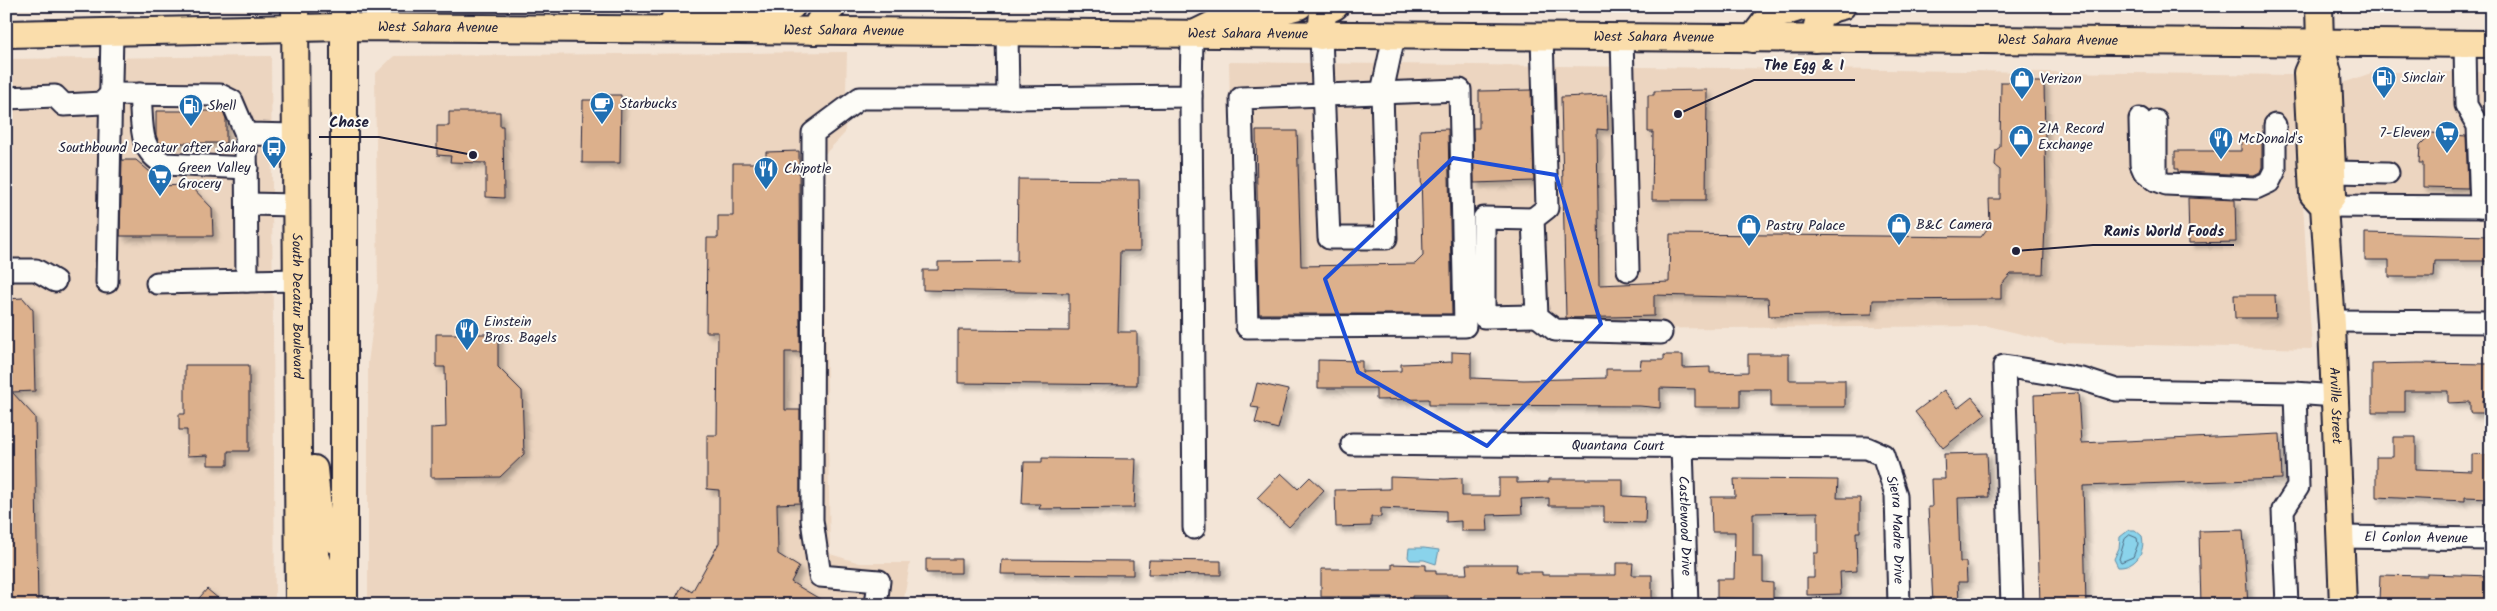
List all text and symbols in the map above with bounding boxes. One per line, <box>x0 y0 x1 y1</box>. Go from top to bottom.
street label: West Sahara Avenue <box>378 16 499 39</box>
street label: West Sahara Avenue <box>784 19 905 42</box>
street label: West Sahara Avenue <box>1188 23 1309 46</box>
street label: West Sahara Avenue <box>1594 26 1715 49</box>
street label: West Sahara Avenue <box>1998 29 2119 52</box>
callout: The Egg & I <box>1754 50 1855 80</box>
text: The Egg & I <box>1764 54 1845 78</box>
fuel station icon: Sinclair <box>2371 65 2397 99</box>
shop icon: Verizon <box>2009 66 2035 100</box>
place label: Sinclair <box>2402 67 2446 89</box>
place label: Verizon <box>2040 68 2082 90</box>
cafe icon: Starbucks <box>589 91 615 125</box>
fuel station icon: Shell <box>178 93 204 127</box>
place label: Starbucks <box>620 93 677 115</box>
place label: Shell <box>208 95 237 117</box>
callout: Chase <box>319 107 379 137</box>
text: Chase <box>329 111 370 135</box>
place label: ZIA Record Exchange <box>2038 118 2105 156</box>
supermarket icon: 7-Eleven <box>2434 120 2460 154</box>
place label: 7-Eleven <box>2380 122 2430 144</box>
shop icon: ZIA Record Exchange <box>2008 124 2034 158</box>
restaurant icon: McDonald's <box>2208 126 2234 160</box>
place label: McDonald's <box>2238 128 2303 150</box>
bus stop icon: Southbound Decatur after Sahara <box>261 135 287 169</box>
place label: Southbound Decatur after Sahara <box>58 137 256 159</box>
restaurant icon: Chipotle <box>753 156 779 190</box>
place label: Green Valley Grocery <box>178 157 251 195</box>
place label: Chipotle <box>784 158 832 180</box>
supermarket icon: Green Valley Grocery <box>147 163 173 197</box>
shop icon: B&C Camera <box>1886 212 1912 246</box>
shop icon: Pastry Palace <box>1736 213 1762 247</box>
place label: B&C Camera <box>1916 214 1992 236</box>
place label: Pastry Palace <box>1766 215 1846 237</box>
callout: Ranis World Foods <box>2093 215 2234 245</box>
text: Ranis World Foods <box>2104 220 2224 244</box>
street label: South Decatur Boulevard <box>286 233 308 380</box>
place label: Einstein Bros. Bagels <box>484 311 557 349</box>
restaurant icon: Einstein Bros. Bagels <box>454 317 480 351</box>
street label: Arville Street <box>2323 367 2348 445</box>
street label: Quantana Court <box>1571 435 1665 457</box>
street label: Sierra Madre Drive <box>1879 473 1909 585</box>
street label: Castlewood Drive <box>1672 476 1697 577</box>
street label: El Conlon Avenue <box>2364 526 2469 550</box>

